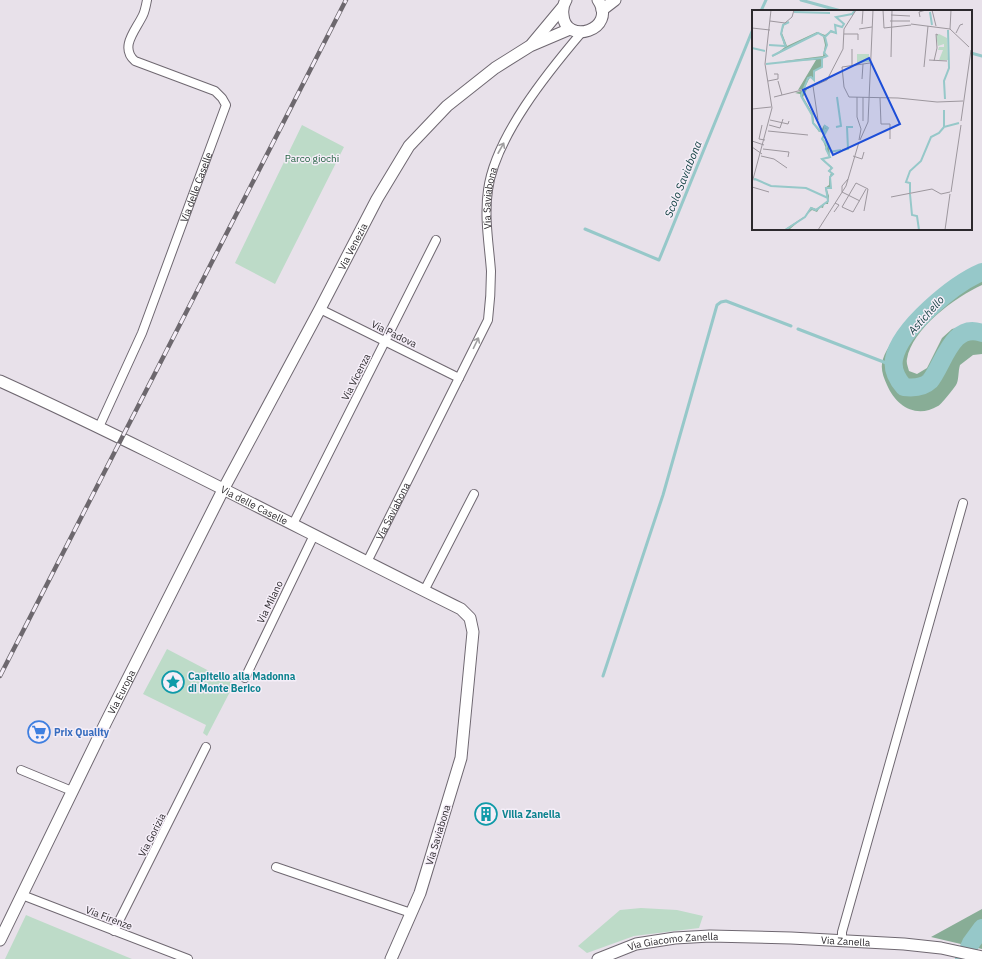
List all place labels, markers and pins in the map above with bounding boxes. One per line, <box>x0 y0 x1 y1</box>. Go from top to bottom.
place icon: Capitello alla Madonna di Monte Berico <box>160 669 186 695</box>
place label: Capitello alla Madonna di Monte Berico <box>188 670 296 695</box>
supermarket icon: Prix Quality <box>26 719 52 745</box>
place label: Prix Quality <box>54 726 110 739</box>
building icon: Villa Zanella <box>473 801 499 827</box>
place label: Villa Zanella <box>502 808 561 821</box>

